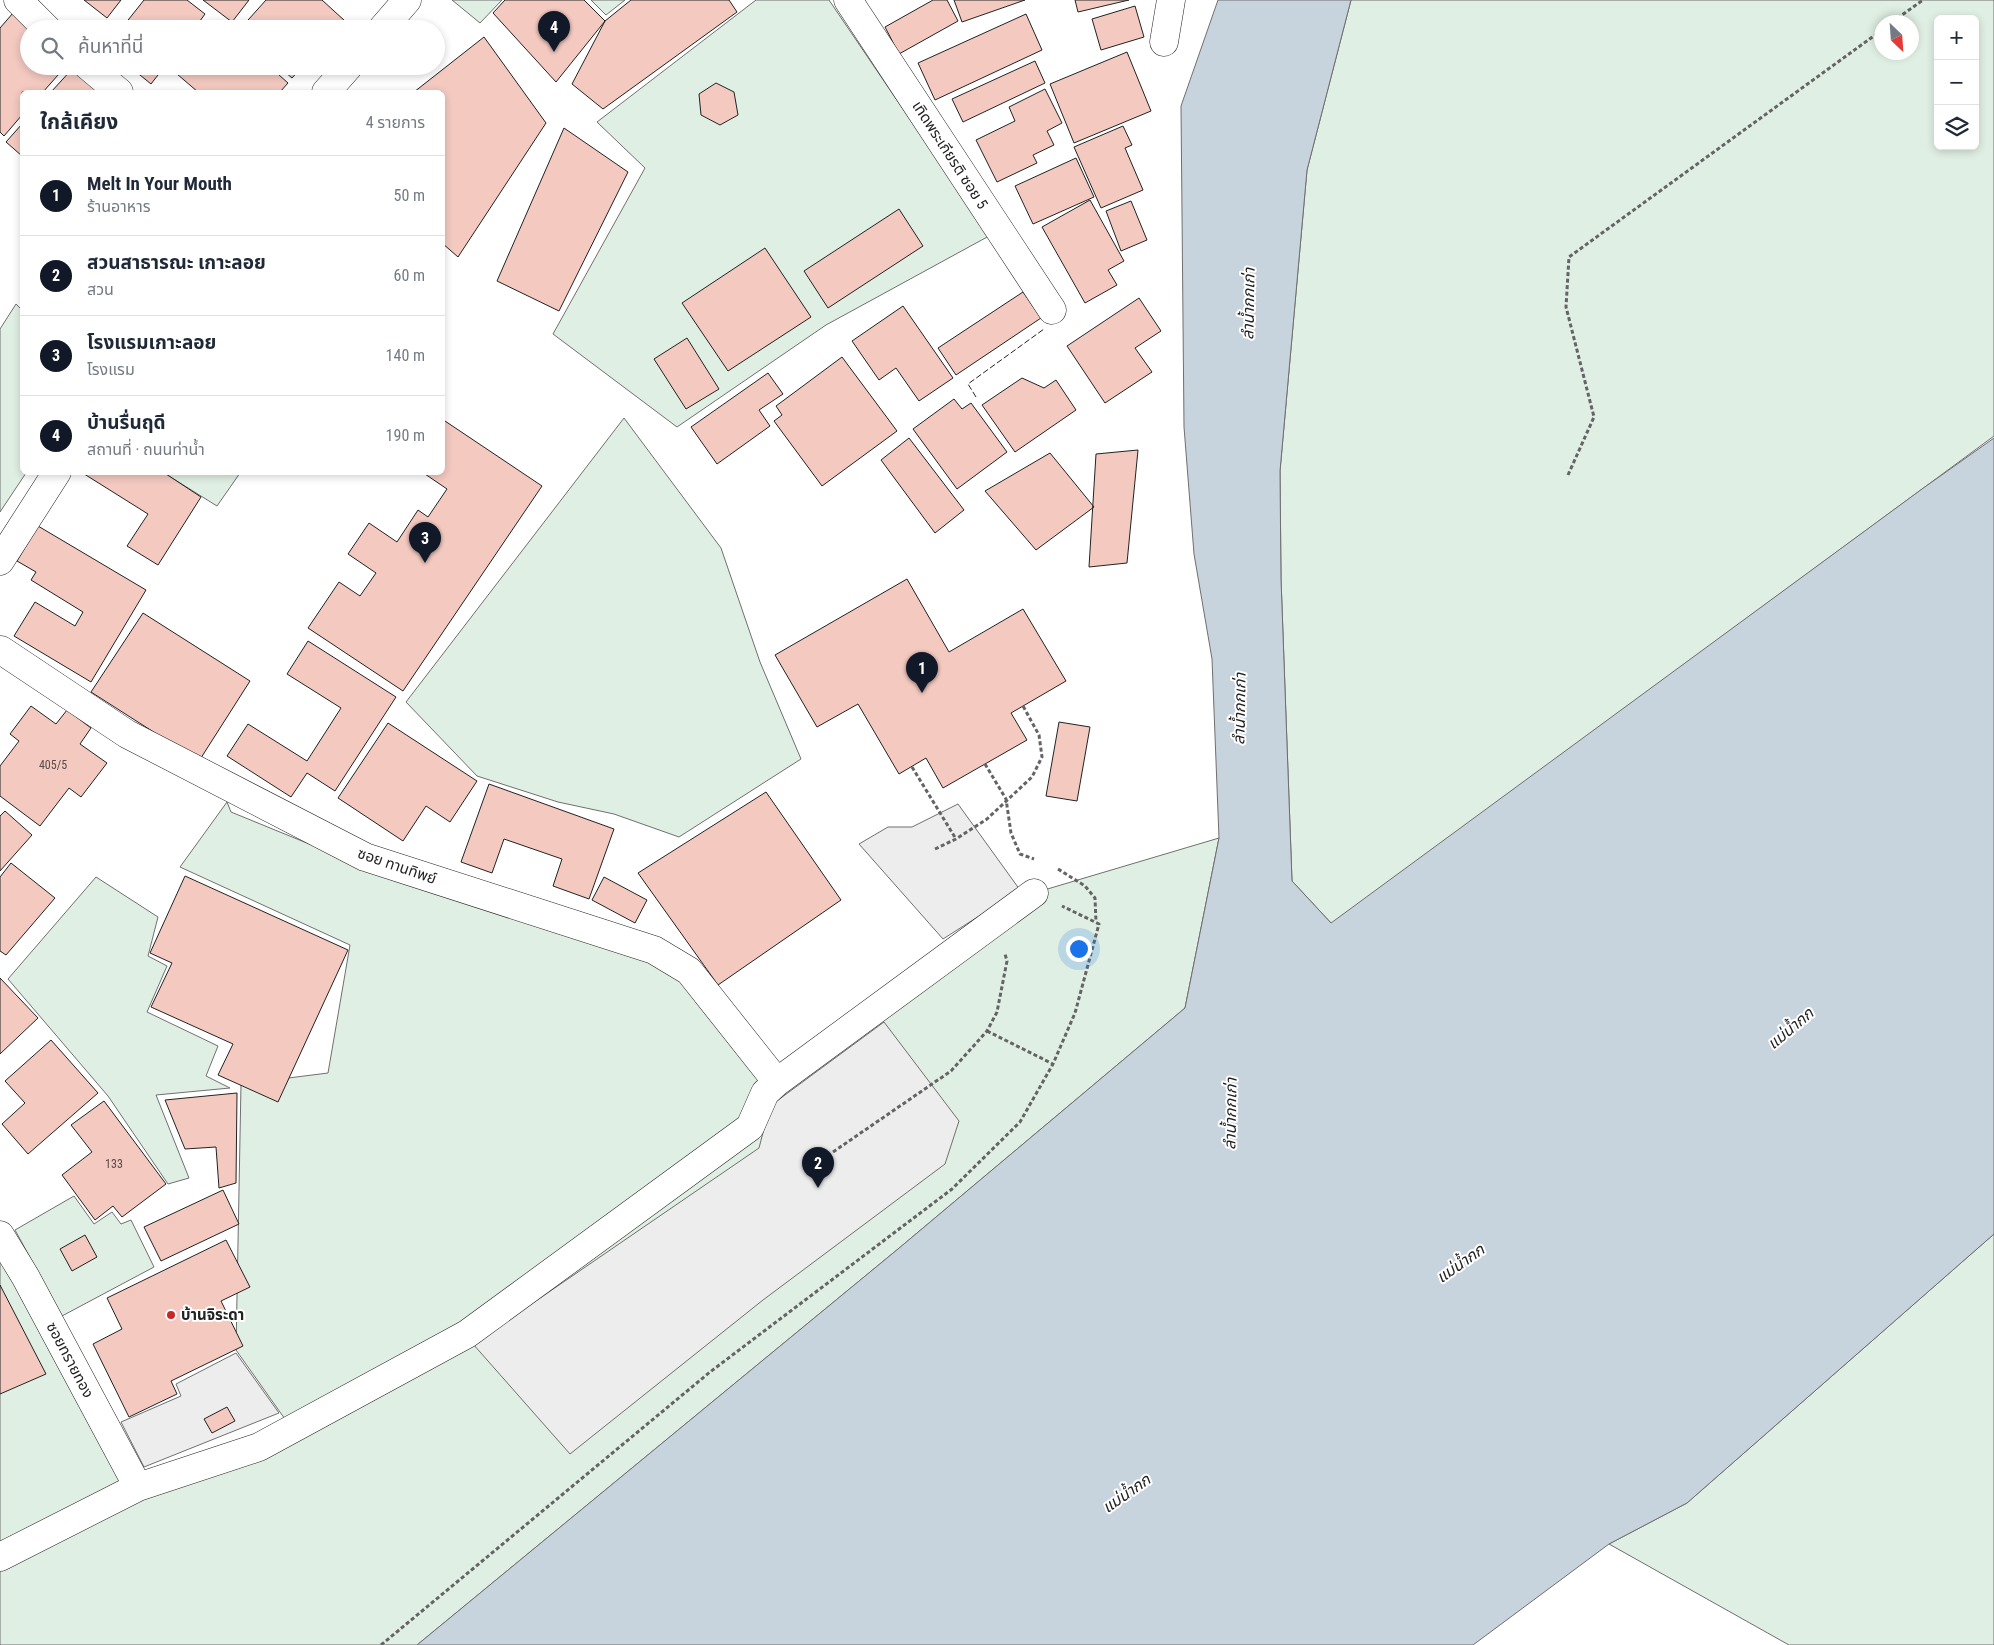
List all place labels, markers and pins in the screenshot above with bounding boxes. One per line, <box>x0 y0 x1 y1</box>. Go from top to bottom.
pin: 4 <box>538 11 570 52</box>
pin: 3 <box>409 522 441 563</box>
pin: 1 <box>906 652 938 693</box>
pin: 2 <box>802 1147 834 1188</box>
place label: บ้านจิระดา <box>181 1306 244 1324</box>
marker: บ้านจิระดา <box>165 1309 177 1321</box>

